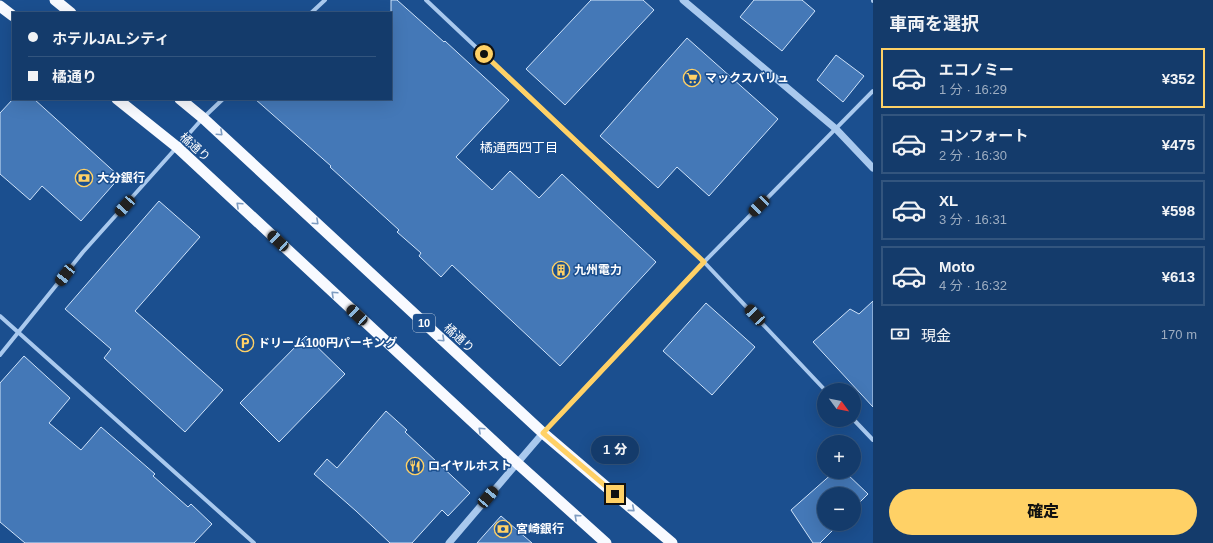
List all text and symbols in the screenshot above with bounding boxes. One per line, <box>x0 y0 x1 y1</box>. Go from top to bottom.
text: 車両を選択 <box>889 14 979 34</box>
text: ホテルJALシティ <box>52 30 169 47</box>
route start <box>475 45 493 63</box>
icon: car <box>891 60 927 96</box>
text: エコノミー <box>939 61 1014 78</box>
text: 橘通り <box>52 68 97 85</box>
supermarket icon: マックスバリュ <box>682 68 702 88</box>
text: ¥352 <box>1162 70 1195 87</box>
place label: マックスバリュ <box>705 71 789 85</box>
text: 1 分 · 16:29 <box>939 82 1007 97</box>
icon: car <box>891 126 927 162</box>
text: コンフォート <box>939 127 1029 144</box>
one-way arrow <box>215 129 223 136</box>
street label: 橘通り <box>177 130 213 164</box>
text: ¥475 <box>1162 136 1195 153</box>
district label: 橘通西四丁目 <box>480 140 558 155</box>
text: 2 分 · 16:30 <box>939 148 1007 163</box>
bank icon: 大分銀行 <box>74 168 94 188</box>
place label: 大分銀行 <box>97 171 145 185</box>
icon: car <box>891 192 927 228</box>
text: XL <box>939 192 958 209</box>
car <box>113 193 137 219</box>
car <box>746 193 772 219</box>
one-way arrow <box>236 202 244 210</box>
text: ¥598 <box>1162 202 1195 219</box>
text: 3 分 · 16:31 <box>939 212 1007 227</box>
one-way arrow <box>311 217 318 224</box>
car <box>265 228 291 254</box>
icon: car <box>891 258 927 294</box>
text: Moto <box>939 258 975 275</box>
building icon: 九州電力 <box>551 260 571 280</box>
car <box>53 262 77 288</box>
place label: 九州電力 <box>574 263 622 277</box>
text: ¥613 <box>1162 268 1195 285</box>
text: 4 分 · 16:32 <box>939 278 1007 293</box>
one-way arrow <box>332 291 339 298</box>
car <box>344 302 370 328</box>
car <box>742 302 768 328</box>
road number: 10 <box>413 314 435 332</box>
street label: 橘通り <box>441 321 477 355</box>
icon: cash <box>889 323 911 345</box>
text: 現金 <box>921 327 951 344</box>
text: 170 m <box>1161 327 1197 342</box>
parking icon: ドリーム100円パーキング <box>235 333 255 353</box>
one-way arrow <box>437 334 444 341</box>
place label: ドリーム100円パーキング <box>258 336 397 350</box>
north arrow <box>817 383 861 427</box>
map controls <box>817 383 861 531</box>
one-way arrow <box>478 427 486 435</box>
button: + <box>817 435 861 479</box>
callout: 1 分 <box>591 436 639 464</box>
text: 1 分 <box>603 442 627 457</box>
restaurant icon: ロイヤルホスト <box>405 456 425 476</box>
place label: ロイヤルホスト <box>428 459 512 473</box>
car <box>476 484 500 510</box>
route end <box>606 485 624 503</box>
button: − <box>817 487 861 531</box>
button: 確定 <box>889 489 1197 535</box>
one-way arrow <box>628 505 635 512</box>
one-way arrow <box>574 514 582 522</box>
bank icon: 宮崎銀行 <box>493 519 513 539</box>
place label: 宮崎銀行 <box>516 522 564 536</box>

